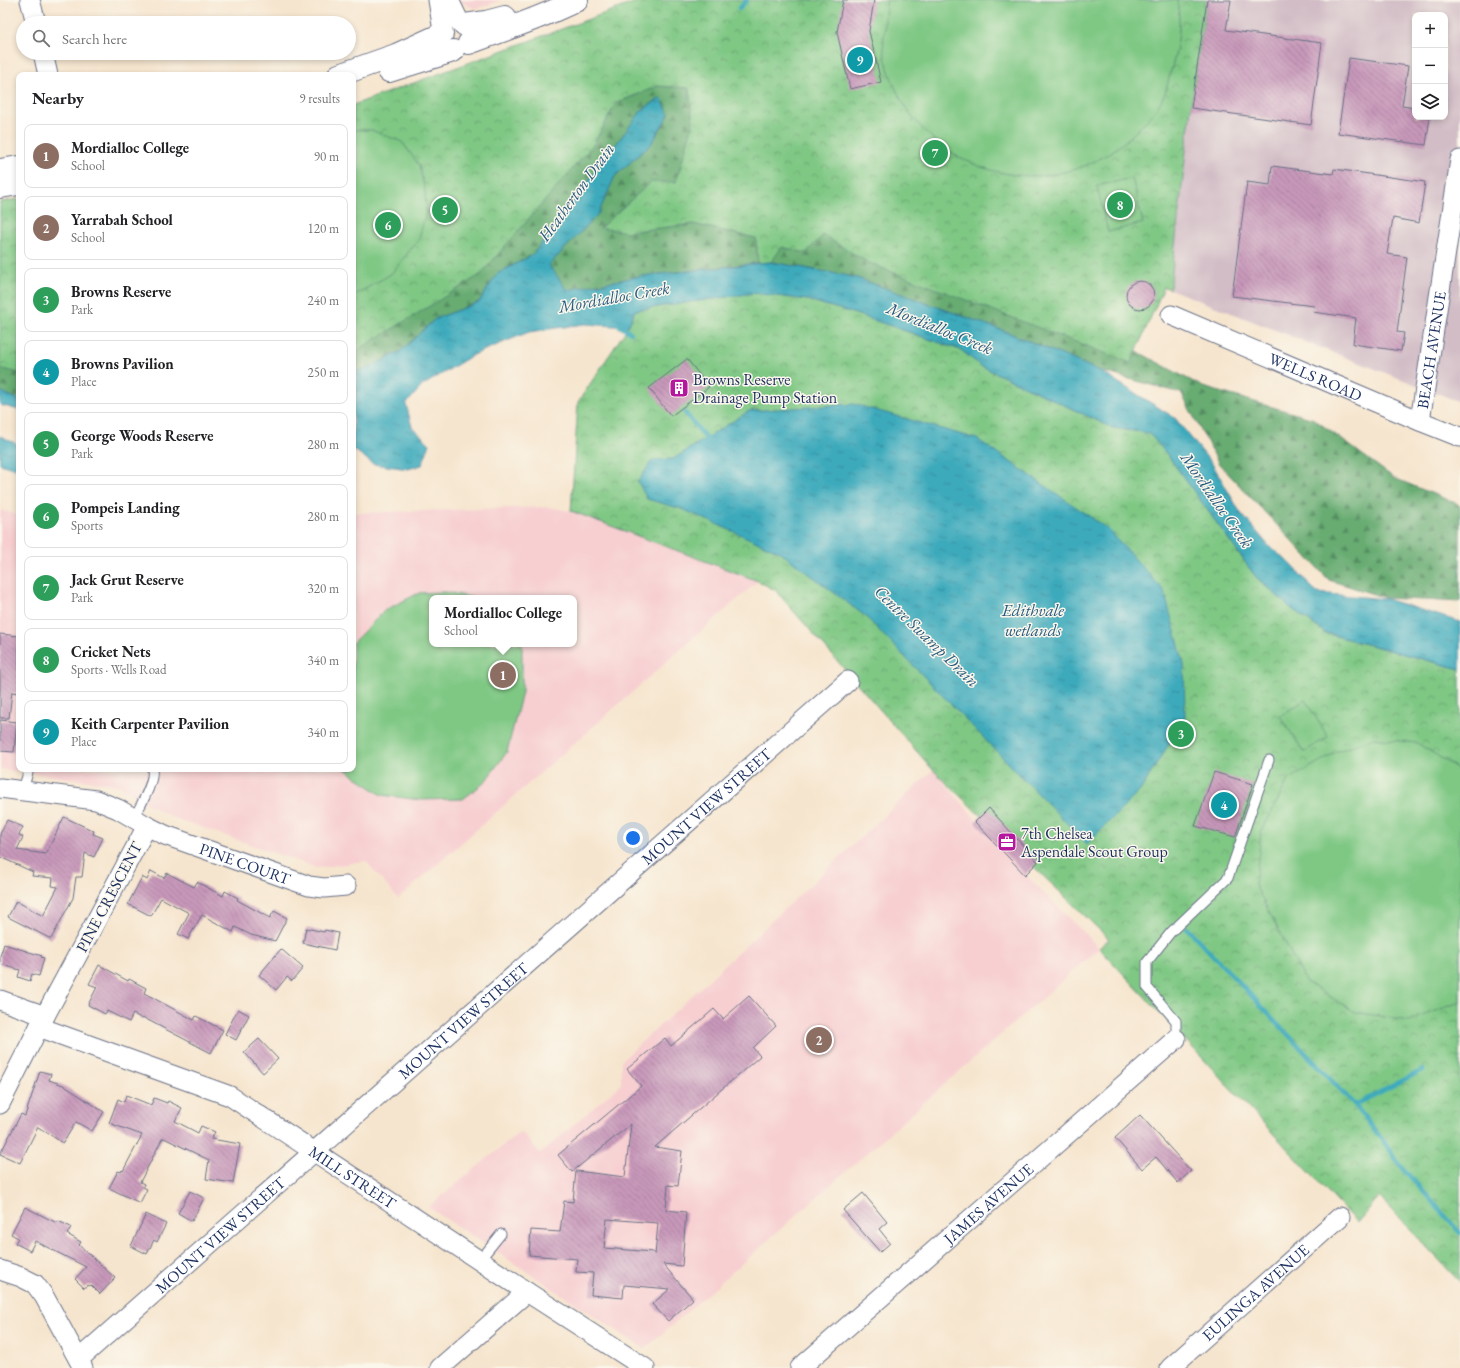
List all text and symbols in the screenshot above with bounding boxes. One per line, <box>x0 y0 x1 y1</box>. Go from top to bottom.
map controls <box>1412 12 1448 120</box>
button: + <box>1412 12 1448 48</box>
search box <box>16 16 356 60</box>
icon: search <box>30 27 52 49</box>
text: Search here <box>62 29 127 48</box>
pin: 9 <box>847 45 873 75</box>
button: − <box>1412 48 1448 84</box>
button: layers <box>1412 84 1448 120</box>
text: Nearby <box>32 87 84 109</box>
text: 9 results <box>299 90 340 107</box>
text: Mordialloc College <box>71 138 189 157</box>
pin: 7 <box>922 138 948 168</box>
water label: Heatherton Drain <box>532 139 619 246</box>
text: 1 <box>43 148 49 165</box>
text: 90 m <box>314 148 339 165</box>
text: School <box>71 157 105 174</box>
pin: 8 <box>1107 190 1133 220</box>
pin: 5 <box>432 195 458 225</box>
text: Yarrabah School <box>71 210 173 229</box>
pin: 6 <box>375 210 401 240</box>
text: 2 <box>43 220 49 237</box>
text: 120 m <box>308 220 339 237</box>
text: School <box>71 229 105 246</box>
water label: Mordialloc Creek <box>556 276 671 318</box>
text: Browns Reserve <box>71 282 171 301</box>
street label: BEACH AVENUE <box>1412 290 1450 410</box>
text: 3 <box>43 292 49 309</box>
text: 240 m <box>308 292 339 309</box>
water label: Mordialloc Creek <box>883 296 996 359</box>
text: Park <box>71 301 93 318</box>
street label: WELLS ROAD <box>1266 347 1365 406</box>
text: Browns Pavilion <box>71 354 174 373</box>
text: 4 <box>43 364 49 381</box>
text: 250 m <box>308 364 339 381</box>
place label: Browns Reserve Drainage Pump Station <box>693 369 838 408</box>
text: Place <box>71 373 97 390</box>
building icon: Browns Reserve Drainage Pump Station <box>668 377 690 399</box>
text: George Woods Reserve <box>71 426 214 445</box>
text: 5 <box>43 436 49 453</box>
text: 280 m <box>308 436 339 453</box>
text: Park <box>71 445 93 462</box>
water label: Mordialloc Creek <box>1175 447 1258 552</box>
text: Pompeis Landing <box>71 498 180 517</box>
text: 6 <box>43 508 49 525</box>
text: 280 m <box>308 508 339 525</box>
text: Sports <box>71 517 103 534</box>
text: Jack Grut Reserve <box>71 570 184 589</box>
text: 7 <box>43 580 49 597</box>
text: 320 m <box>308 580 339 597</box>
water label: Centre Swamp Drain <box>870 580 984 692</box>
text: Park <box>71 589 93 606</box>
popup <box>429 595 577 647</box>
water label: Edithvale wetlands <box>1001 599 1064 641</box>
text: Mordialloc College <box>444 603 562 622</box>
text: School <box>444 622 478 639</box>
text: Cricket Nets <box>71 642 151 661</box>
text: 8 <box>43 652 49 669</box>
text: 340 m <box>308 652 339 669</box>
pin: 1 <box>490 660 516 690</box>
text: Sports · Wells Road <box>71 661 167 678</box>
text: Keith Carpenter Pavilion <box>71 714 229 733</box>
pin: 3 <box>1168 719 1194 749</box>
text: 9 <box>43 724 49 741</box>
text: 340 m <box>308 724 339 741</box>
text: Place <box>71 733 97 750</box>
street label: MOUNT VIEW STREET <box>637 743 776 869</box>
pin: 4 <box>1211 790 1237 820</box>
place label: 7th Chelsea Aspendale Scout Group <box>1020 823 1168 862</box>
your location <box>623 828 643 848</box>
office icon: 7th Chelsea Aspendale Scout Group <box>996 831 1018 853</box>
street label: PINE CRESCENT <box>71 838 147 956</box>
street label: PINE COURT <box>197 838 294 889</box>
street label: MOUNT VIEW STREET <box>394 957 533 1083</box>
pin: 2 <box>806 1025 832 1055</box>
street label: MILL STREET <box>305 1141 400 1213</box>
street label: JAMES AVENUE <box>937 1158 1038 1250</box>
street label: MOUNT VIEW STREET <box>151 1172 290 1298</box>
street label: EULINGA AVENUE <box>1197 1239 1313 1345</box>

